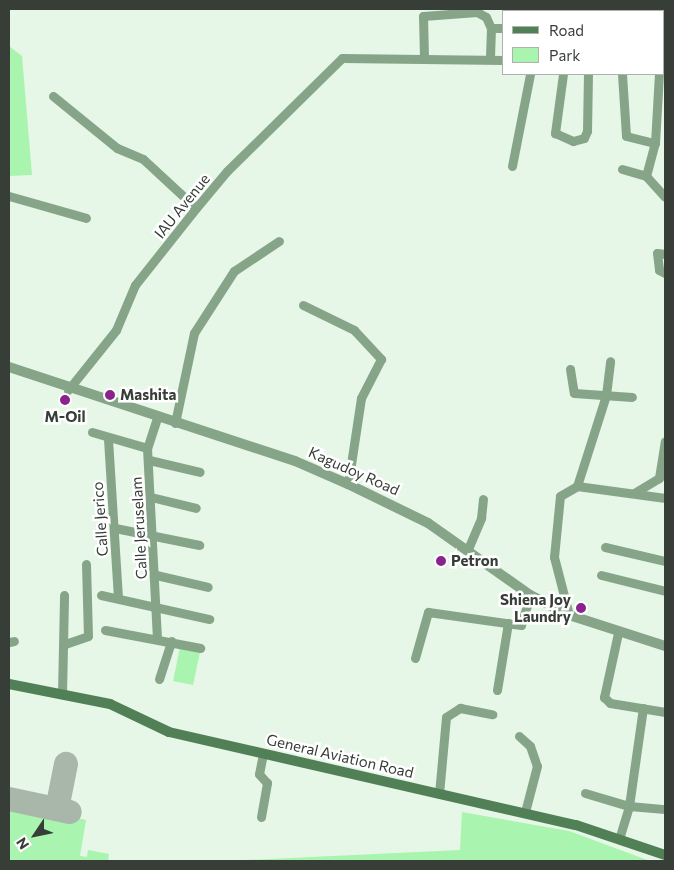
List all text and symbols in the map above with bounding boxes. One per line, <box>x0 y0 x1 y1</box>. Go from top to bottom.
legend <box>502 10 664 75</box>
text: Road <box>549 21 584 39</box>
text: Park <box>549 46 580 64</box>
street label: IAU Avenue <box>150 170 214 242</box>
place label: Mashita <box>120 386 176 404</box>
marker: Mashita <box>104 389 116 401</box>
marker: M-Oil <box>59 394 71 406</box>
place label: M-Oil <box>44 408 86 426</box>
street label: Kagudoy Road <box>306 443 402 499</box>
street label: Calle Jeruselam <box>127 476 151 580</box>
street label: Calle Jerico <box>88 481 112 557</box>
place label: Petron <box>451 552 498 570</box>
marker: Petron <box>435 555 447 567</box>
place label: Shiena Joy Laundry <box>500 590 571 625</box>
marker: Shiena Joy Laundry <box>575 602 587 614</box>
street label: General Aviation Road <box>265 730 415 782</box>
north arrow <box>10 810 60 860</box>
text: N <box>12 835 32 853</box>

